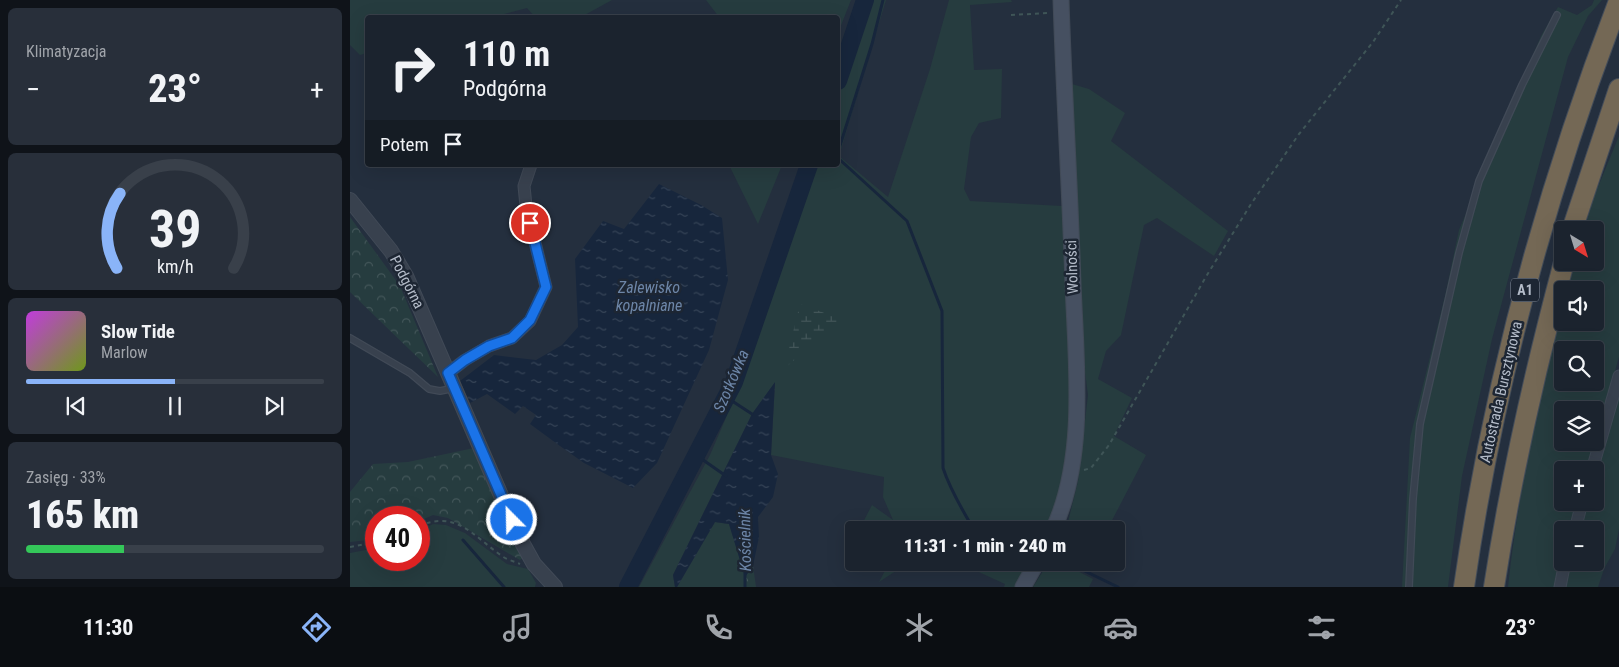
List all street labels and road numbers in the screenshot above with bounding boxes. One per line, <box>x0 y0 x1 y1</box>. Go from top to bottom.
street label: Wolności <box>1062 240 1082 294</box>
street label: Podgórna <box>386 252 428 312</box>
road number: A1 <box>1511 278 1539 302</box>
street label: Autostrada Bursztynowa <box>1476 320 1526 464</box>

